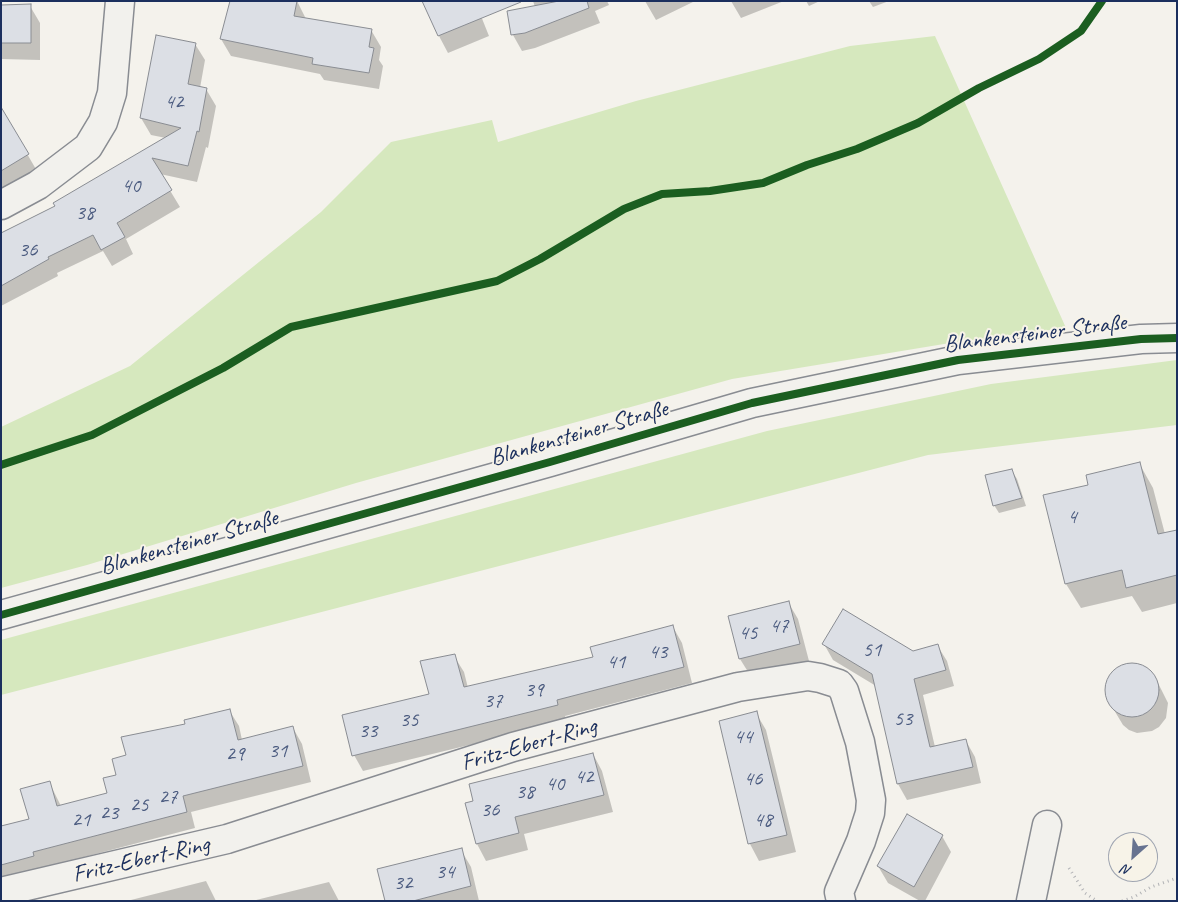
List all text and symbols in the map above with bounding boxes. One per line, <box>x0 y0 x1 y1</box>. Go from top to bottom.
house number: 42 <box>165 89 183 115</box>
house number: 40 <box>122 173 140 199</box>
house number: 38 <box>76 200 94 226</box>
house number: 36 <box>19 237 37 263</box>
street label: Blankensteiner Straße <box>942 309 1128 359</box>
street label: Blankensteiner Straße <box>487 395 671 473</box>
street label: Blankensteiner Straße <box>97 504 281 582</box>
house number: 4 <box>1067 504 1077 530</box>
house number: 47 <box>770 613 788 639</box>
house number: 45 <box>739 620 757 646</box>
house number: 51 <box>863 637 881 663</box>
house number: 43 <box>649 639 667 665</box>
house number: 41 <box>607 649 625 675</box>
house number: 39 <box>525 677 543 703</box>
house number: 37 <box>484 688 502 714</box>
house number: 53 <box>894 706 912 732</box>
house number: 35 <box>400 707 418 733</box>
street label: Fritz-Ebert-Ring <box>458 712 600 778</box>
house number: 33 <box>359 718 377 744</box>
house number: 44 <box>734 724 752 750</box>
house number: 31 <box>269 738 287 764</box>
house number: 29 <box>226 741 244 767</box>
house number: 42 <box>575 764 593 790</box>
house number: 46 <box>744 766 762 792</box>
house number: 40 <box>546 771 564 797</box>
house number: 38 <box>516 779 534 805</box>
house number: 27 <box>159 784 177 810</box>
house number: 25 <box>130 792 148 818</box>
house number: 36 <box>481 797 499 823</box>
house number: 23 <box>100 800 118 826</box>
house number: 21 <box>72 807 90 833</box>
house number: 48 <box>754 807 772 833</box>
street label: Fritz-Ebert-Ring <box>70 830 212 890</box>
north arrow <box>1108 832 1158 882</box>
house number: 34 <box>436 859 454 885</box>
text: N <box>1119 860 1134 880</box>
house number: 32 <box>394 870 412 896</box>

